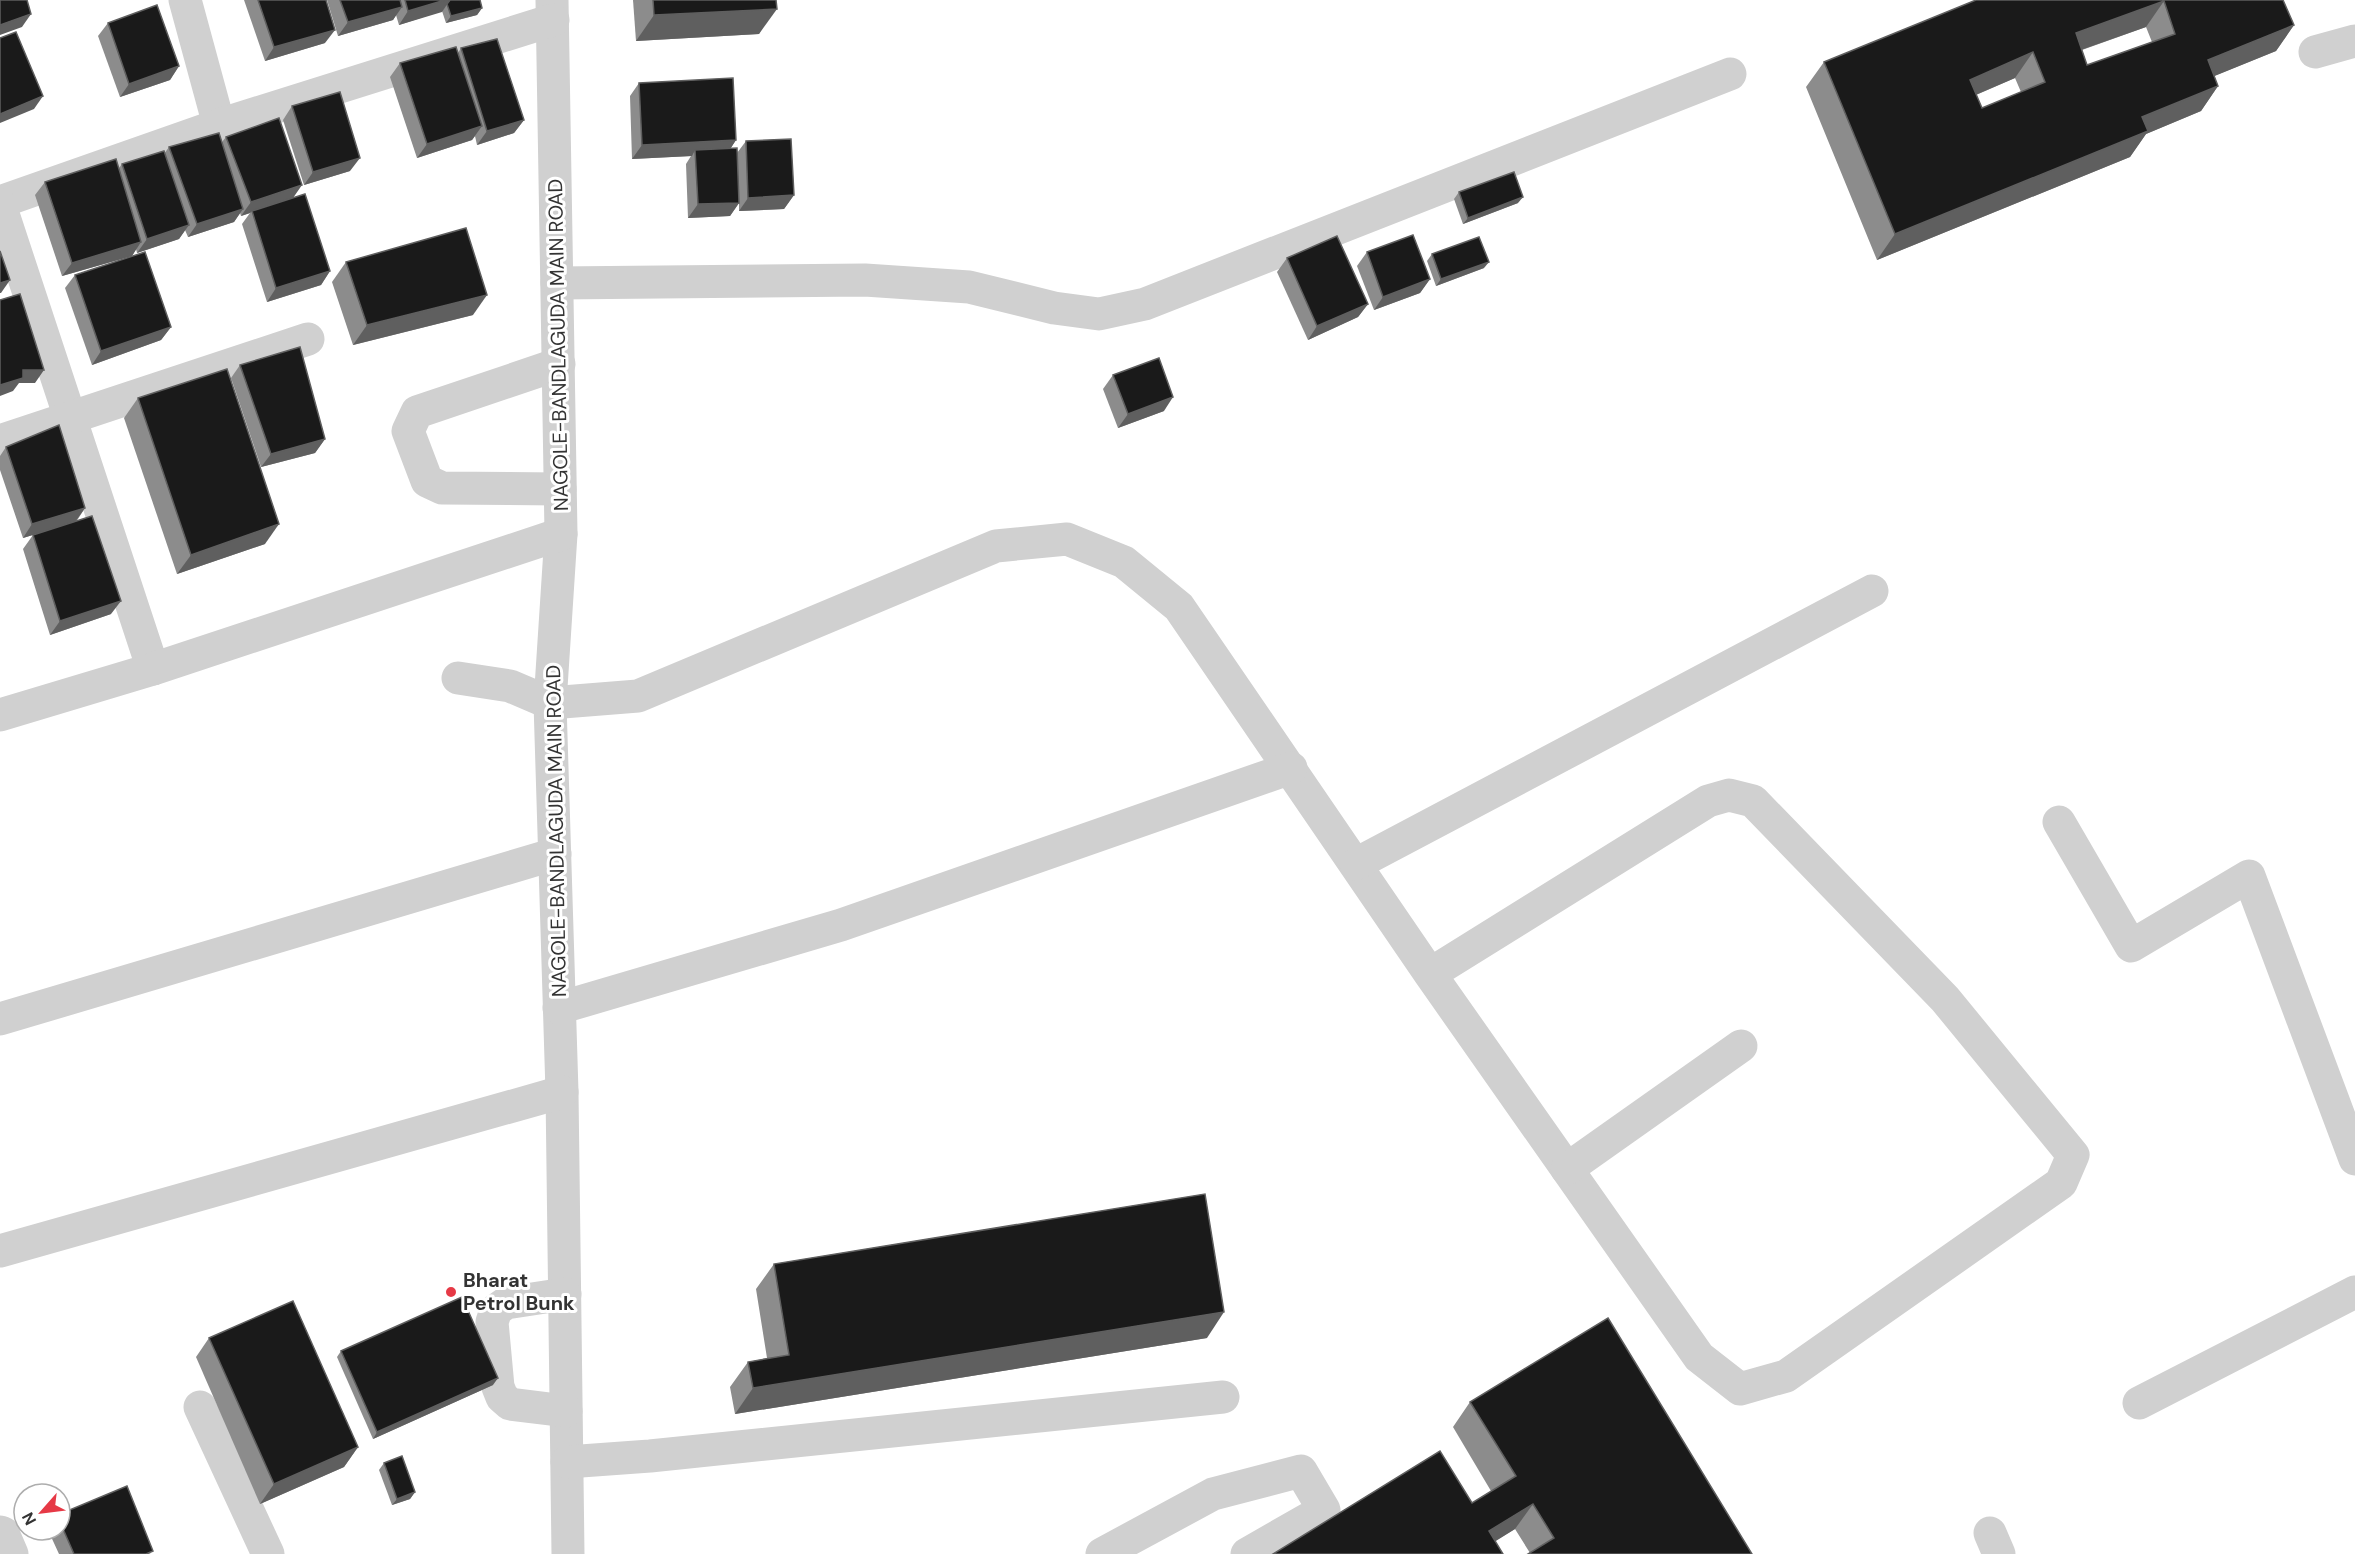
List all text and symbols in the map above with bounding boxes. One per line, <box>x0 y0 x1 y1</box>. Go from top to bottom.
street label: NAGOLE-BANDLAGUDA MAIN ROAD <box>542 179 574 511</box>
street label: NAGOLE-BANDLAGUDA MAIN ROAD <box>540 665 572 997</box>
place label: Bharat Petrol Bunk <box>463 1267 575 1316</box>
marker: Bharat Petrol Bunk <box>444 1285 458 1299</box>
north arrow <box>12 1482 72 1542</box>
text: N <box>17 1509 41 1529</box>

